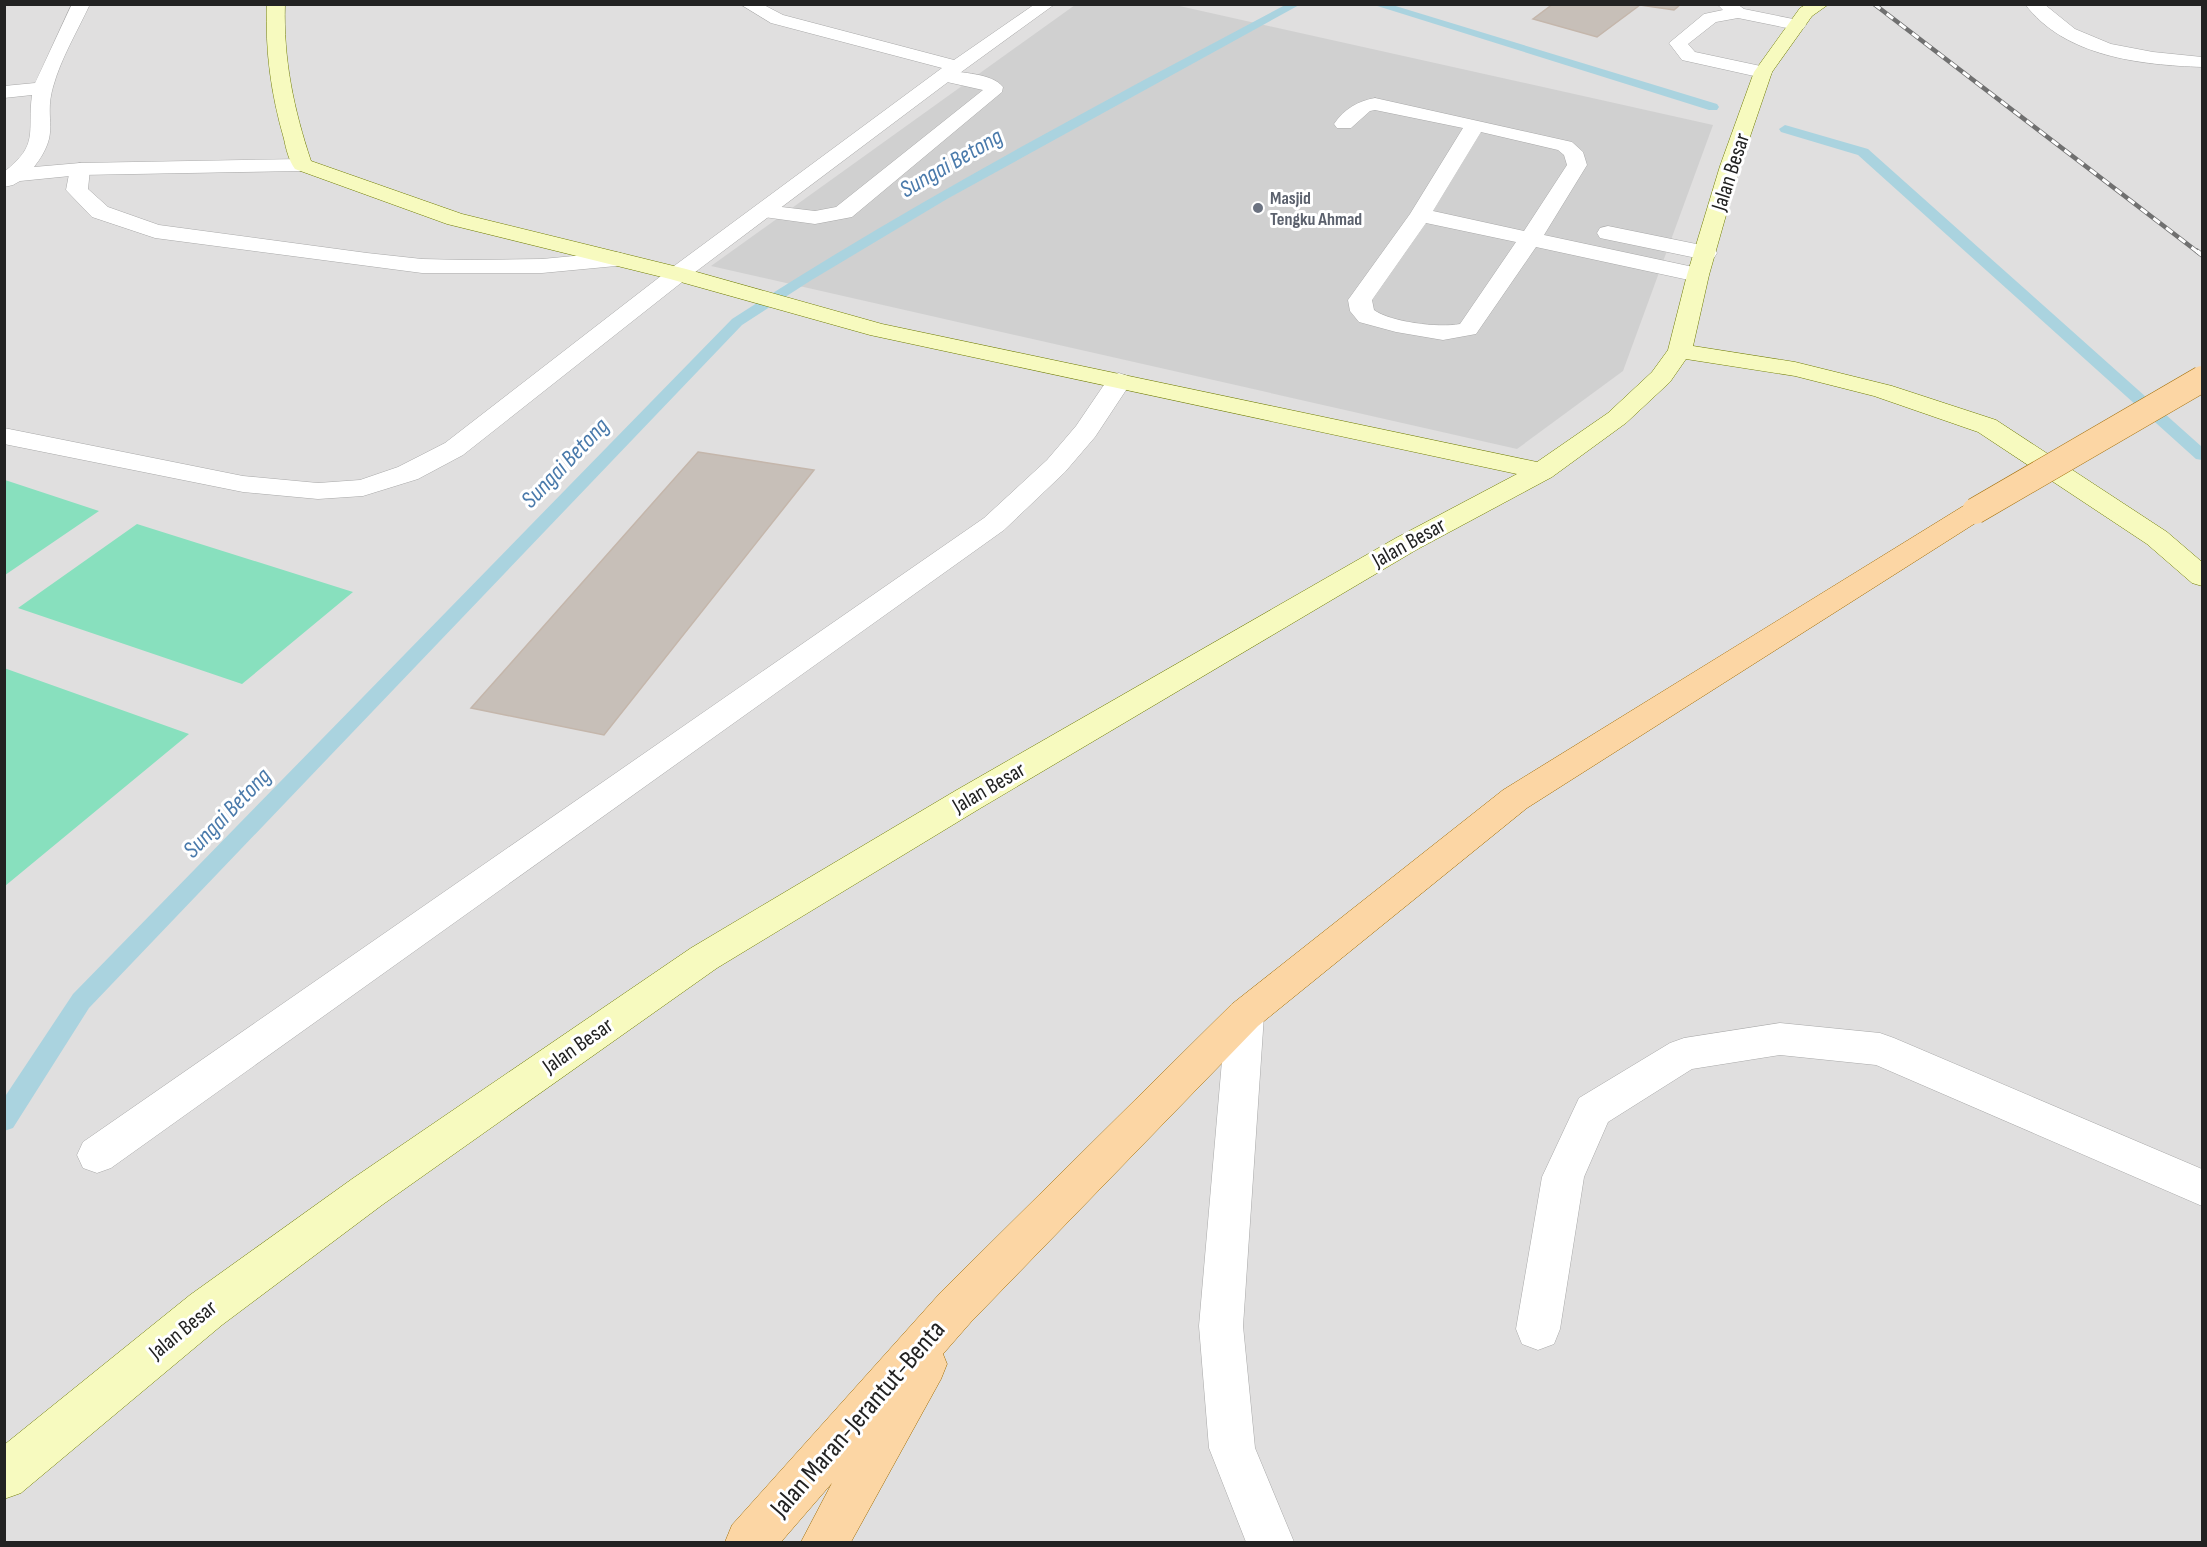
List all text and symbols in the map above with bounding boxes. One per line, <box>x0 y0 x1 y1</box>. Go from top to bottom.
water label: Sungai Betong <box>894 122 1008 204</box>
street label: Jalan Besar <box>1706 130 1756 215</box>
place label: Masjid Tengku Ahmad <box>1270 188 1362 230</box>
marker: Masjid Tengku Ahmad <box>1251 201 1265 215</box>
water label: Sungai Betong <box>515 412 615 514</box>
street label: Jalan Besar <box>1367 512 1450 575</box>
street label: Jalan Besar <box>947 756 1030 820</box>
water label: Sungai Betong <box>177 762 277 864</box>
street label: Jalan Besar <box>537 1012 618 1080</box>
street label: Jalan Besar <box>143 1294 222 1366</box>
street label: Jalan Maran-Jerantut-Benta <box>763 1314 952 1525</box>

